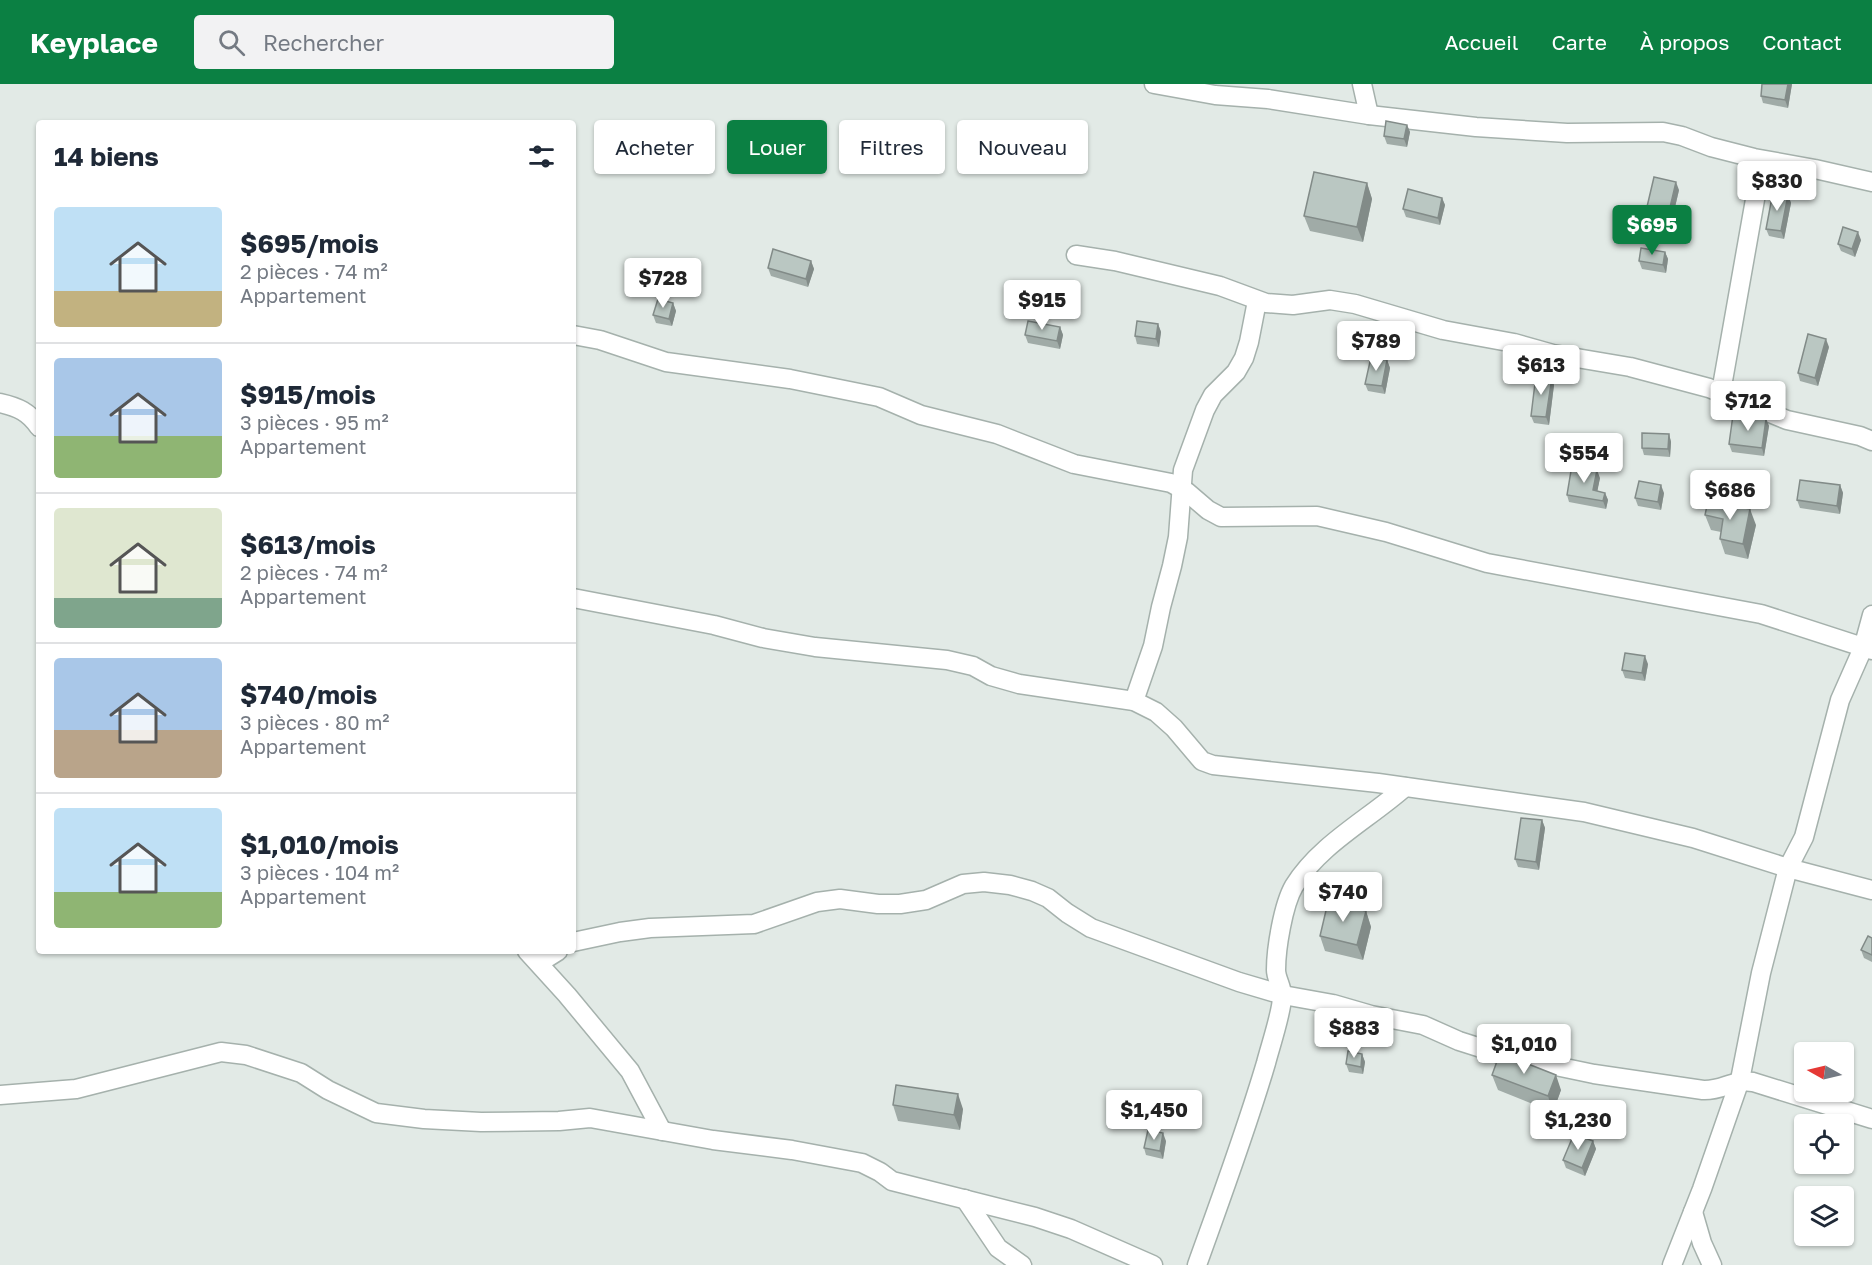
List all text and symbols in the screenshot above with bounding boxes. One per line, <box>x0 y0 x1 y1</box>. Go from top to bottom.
search box <box>194 15 614 69</box>
text: Keyplace <box>30 26 158 59</box>
icon: search <box>215 26 248 59</box>
text: Rechercher <box>263 29 384 56</box>
text: Accueil <box>1445 29 1518 55</box>
text: Carte <box>1551 29 1607 55</box>
text: À propos <box>1640 29 1729 55</box>
text: Contact <box>1762 29 1842 55</box>
chip: Acheter <box>594 120 715 174</box>
chip: Louer <box>727 120 827 174</box>
chip: Filtres <box>839 120 945 174</box>
chip: Nouveau <box>957 120 1088 174</box>
icon: filters <box>525 140 558 173</box>
text: 14 biens <box>54 141 159 172</box>
pin: $830 <box>1741 161 1813 212</box>
text: $830 <box>1751 168 1803 192</box>
pin: $695 <box>1616 205 1688 256</box>
text: $695 <box>1627 212 1678 236</box>
text: $695/mois <box>240 228 379 259</box>
icon: home <box>102 231 174 303</box>
pin: $728 <box>627 258 699 309</box>
text: 2 pièces · 74 m² <box>240 259 388 283</box>
text: $728 <box>638 265 688 289</box>
pin: $915 <box>1006 280 1078 331</box>
text: Appartement <box>240 283 367 307</box>
text: $915 <box>1018 287 1066 311</box>
pin: $789 <box>1340 321 1412 372</box>
text: $789 <box>1351 328 1401 352</box>
pin: $613 <box>1505 345 1577 396</box>
text: $613 <box>1517 352 1565 376</box>
text: $915/mois <box>240 379 376 410</box>
pin: $712 <box>1712 381 1784 432</box>
icon: home <box>102 382 174 454</box>
text: $712 <box>1725 388 1771 412</box>
text: 3 pièces · 95 m² <box>240 410 389 434</box>
pin: $554 <box>1548 433 1620 484</box>
text: Appartement <box>240 434 367 458</box>
text: $554 <box>1559 440 1609 464</box>
pin: $686 <box>1694 470 1766 521</box>
text: $686 <box>1704 477 1756 501</box>
text: $613/mois <box>240 529 376 560</box>
icon: home <box>102 532 174 604</box>
text: 2 pièces · 74 m² <box>240 560 388 584</box>
text: Appartement <box>240 584 367 608</box>
text: $740/mois <box>240 679 377 710</box>
icon: home <box>102 682 174 754</box>
text: 3 pièces · 80 m² <box>240 710 390 734</box>
text: Appartement <box>240 734 367 758</box>
text: $1,010/mois <box>240 829 399 860</box>
icon: home <box>102 832 174 904</box>
text: 3 pièces · 104 m² <box>240 860 399 884</box>
pin: $740 <box>1307 872 1379 923</box>
text: $740 <box>1318 879 1368 903</box>
text: Appartement <box>240 884 367 908</box>
pin: $883 <box>1318 1008 1390 1059</box>
text: $883 <box>1328 1015 1380 1039</box>
pin: $1,010 <box>1475 1024 1573 1075</box>
text: $1,010 <box>1491 1031 1557 1055</box>
north arrow <box>1794 1042 1854 1102</box>
map controls <box>1794 1042 1854 1246</box>
pin: $1,450 <box>1105 1090 1203 1141</box>
text: $1,450 <box>1120 1097 1188 1121</box>
pin: $1,230 <box>1529 1100 1627 1151</box>
text: $1,230 <box>1544 1107 1612 1131</box>
button: locate <box>1794 1114 1854 1174</box>
button: layers <box>1794 1186 1854 1246</box>

